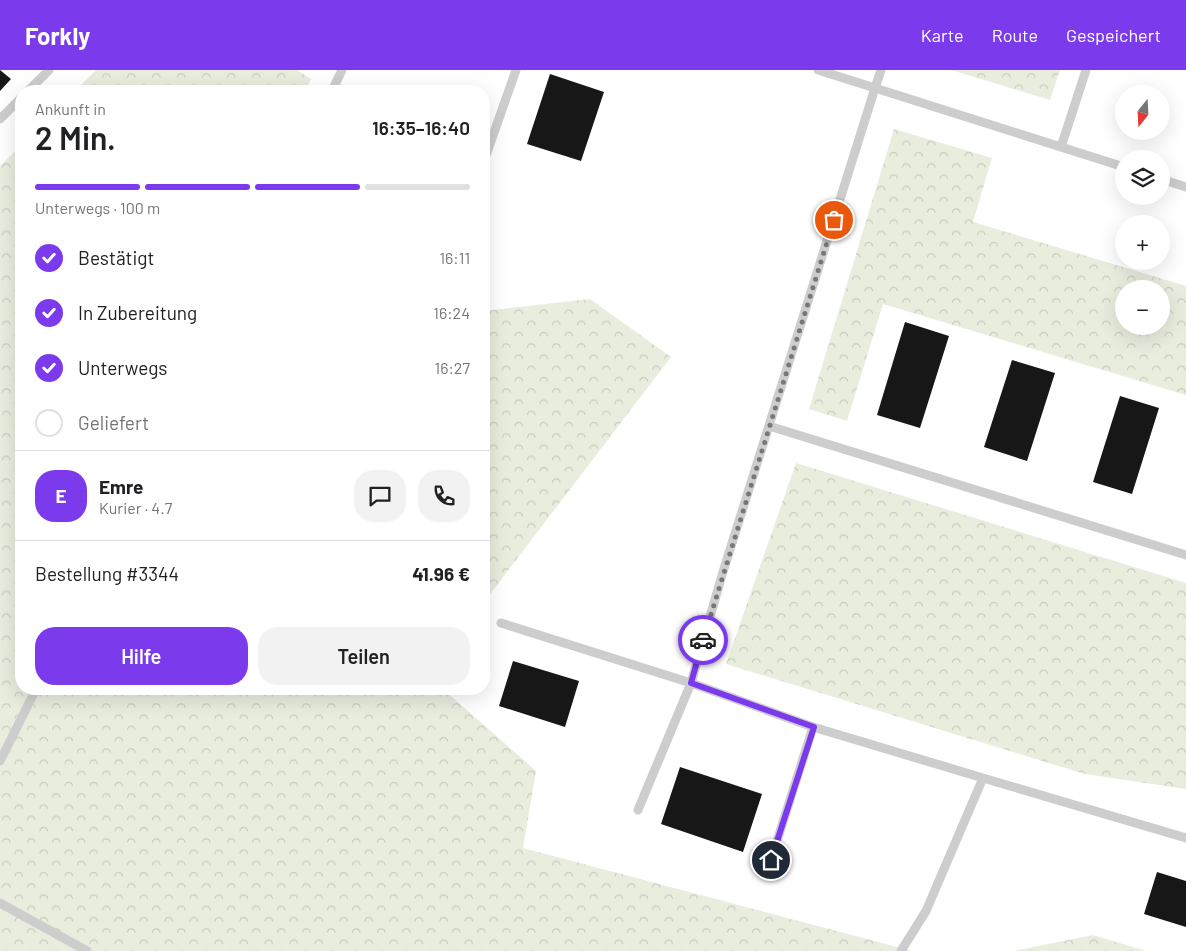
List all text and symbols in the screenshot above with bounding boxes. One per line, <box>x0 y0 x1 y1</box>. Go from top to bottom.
text: Forkly <box>25 21 90 50</box>
text: Karte <box>921 24 964 46</box>
text: Route <box>992 24 1038 46</box>
text: Gespeichert <box>1066 24 1161 46</box>
north arrow <box>1115 85 1170 140</box>
map controls <box>1115 85 1170 335</box>
text: Ankunft in <box>35 99 106 118</box>
text: 16:35–16:40 <box>372 116 470 139</box>
text: 2 Min. <box>35 118 116 156</box>
button: layers <box>1115 150 1170 205</box>
text: Unterwegs · 100 m <box>35 198 160 217</box>
pin <box>813 199 855 241</box>
icon: bag <box>820 206 848 234</box>
button: + <box>1115 215 1170 270</box>
icon: check <box>35 244 63 272</box>
text: Bestätigt <box>78 246 154 269</box>
text: 16:11 <box>439 248 470 267</box>
button: − <box>1115 280 1170 335</box>
icon: check <box>35 299 63 327</box>
text: In Zubereitung <box>78 301 197 324</box>
text: 16:24 <box>433 303 470 322</box>
icon: check <box>35 354 63 382</box>
text: Unterwegs <box>78 356 167 379</box>
text: 16:27 <box>435 358 470 377</box>
text: Geliefert <box>78 411 149 434</box>
button: chat <box>354 470 406 522</box>
button: phone <box>418 470 470 522</box>
text: Emre <box>99 475 143 498</box>
text: E <box>55 484 67 507</box>
text: Kurier · 4.7 <box>99 498 172 517</box>
text: Bestellung #3344 <box>35 562 179 585</box>
text: 41.96 € <box>412 562 470 585</box>
courier <box>678 615 728 665</box>
icon: car <box>689 626 717 654</box>
button: Hilfe <box>35 627 248 685</box>
button: Teilen <box>258 627 470 685</box>
pin <box>750 839 792 881</box>
icon: home <box>757 846 785 874</box>

